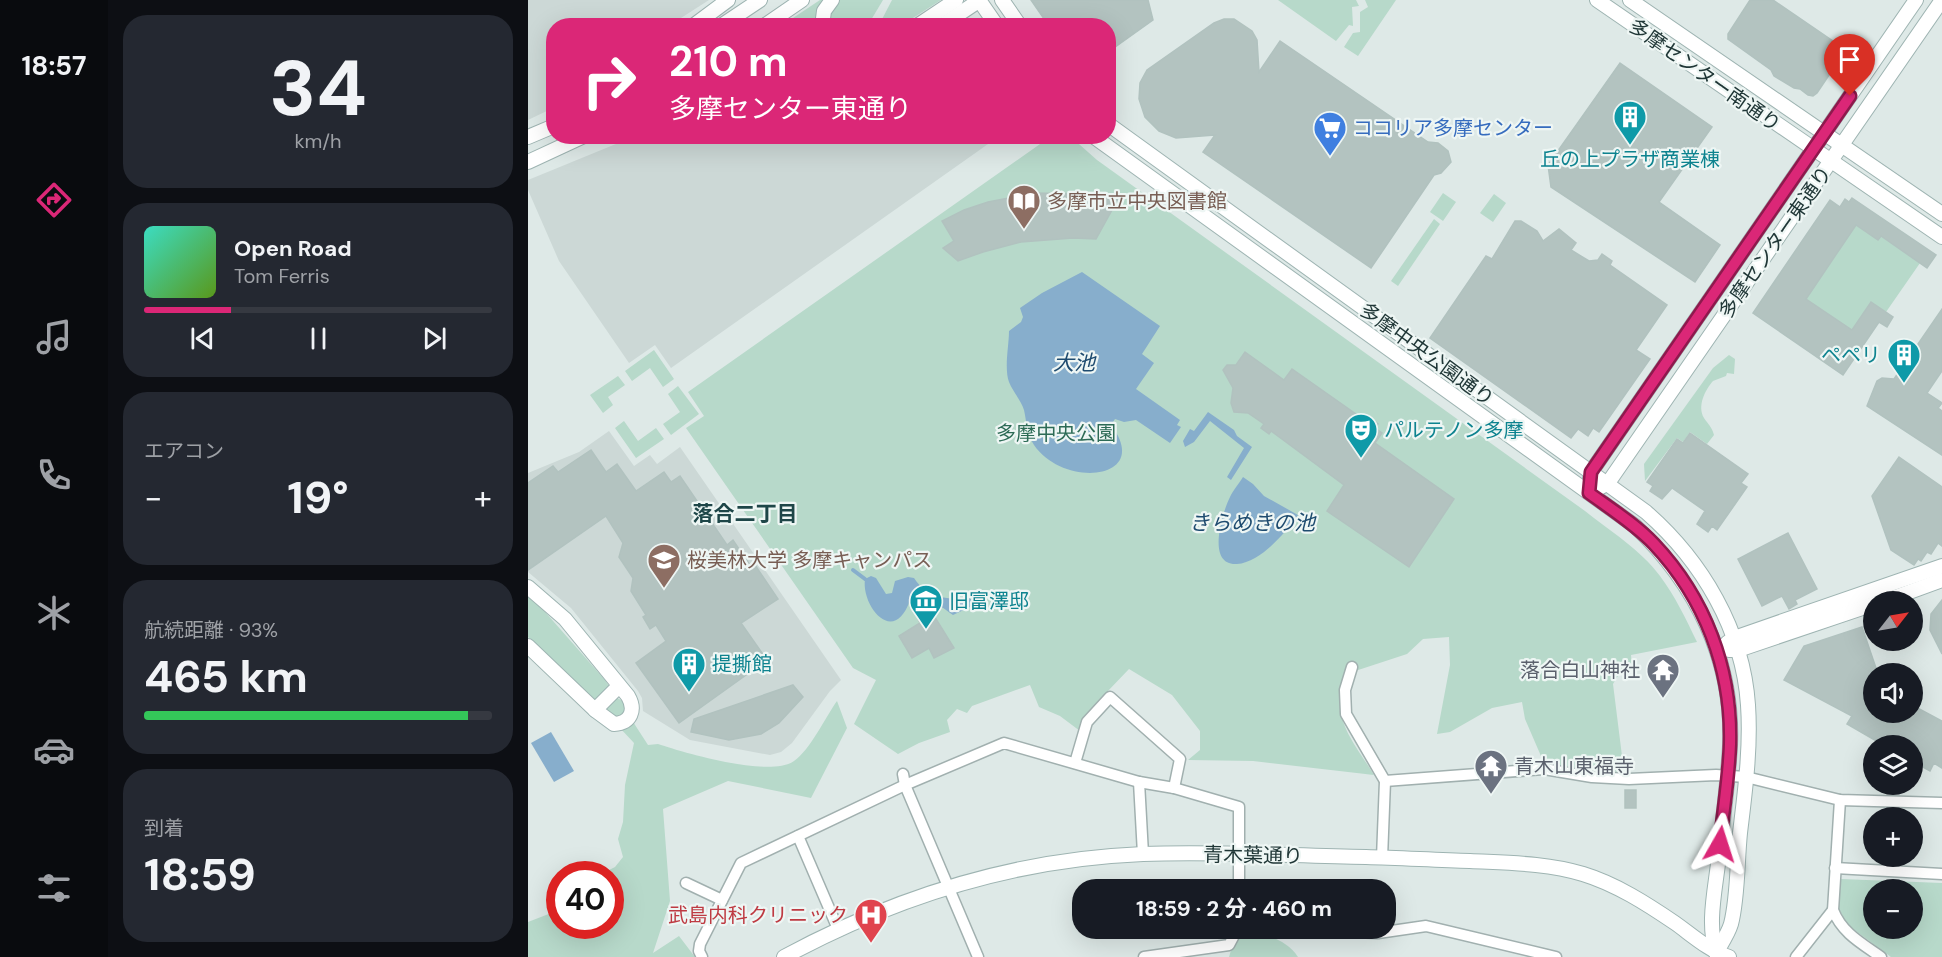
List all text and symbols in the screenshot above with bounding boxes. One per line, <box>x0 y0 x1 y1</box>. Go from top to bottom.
street label: 多摩センター南通り <box>1624 13 1786 137</box>
text: 210 m <box>669 34 787 89</box>
pin <box>1824 34 1875 96</box>
text: 34 <box>269 38 367 139</box>
icon: right <box>570 42 648 120</box>
icon: arrive <box>1833 43 1866 76</box>
text: 18:57 <box>22 48 86 83</box>
text: 多摩センター東通り <box>669 91 912 126</box>
building icon: 丘の上プラザ商業棟 <box>1612 99 1648 146</box>
supermarket icon: ココリア多摩センター <box>1312 110 1348 157</box>
place label: ココリア多摩センター <box>1353 115 1553 141</box>
text: km/h <box>294 128 342 154</box>
place label: 丘の上プラザ商業棟 <box>1540 146 1720 172</box>
street label: 多摩センター東通り <box>1713 161 1837 323</box>
icon: directions <box>33 179 75 221</box>
library icon: 多摩市立中央図書館 <box>1006 183 1042 230</box>
place label: 多摩市立中央図書館 <box>1047 188 1227 214</box>
text: Open Road <box>234 234 352 263</box>
text: Tom Ferris <box>234 263 330 289</box>
street label: 多摩中央公園通り <box>1355 296 1499 412</box>
icon: music <box>33 316 75 358</box>
icon: previous <box>186 322 219 355</box>
icon: pause <box>302 322 335 355</box>
icon: next <box>418 322 451 355</box>
building icon: ペペリ <box>1886 337 1922 384</box>
place label: ペペリ <box>1821 342 1881 368</box>
water label: 大池 <box>1053 349 1097 377</box>
theatre icon: パルテノン多摩 <box>1343 412 1379 459</box>
place label: パルテノン多摩 <box>1384 417 1523 443</box>
park label: 多摩中央公園 <box>996 420 1116 446</box>
text: エアコン <box>144 438 224 464</box>
icon: phone <box>33 454 75 496</box>
text: 19° <box>287 468 349 527</box>
text: − <box>144 476 162 519</box>
text: + <box>474 476 492 519</box>
district label: 落合二丁目 <box>693 500 798 528</box>
water label: きらめきの池 <box>1189 509 1317 537</box>
school or university icon: 桜美林大学 多摩キャンパス <box>646 542 682 589</box>
place label: 桜美林大学 多摩キャンパス <box>687 547 932 573</box>
museum icon: 旧富澤邸 <box>908 583 944 630</box>
place label: 旧富澤邸 <box>949 588 1029 614</box>
north arrow <box>1863 591 1923 651</box>
map controls <box>1863 591 1923 939</box>
icon: climate <box>33 592 75 634</box>
text: 航続距離 · 93% <box>144 617 278 643</box>
building icon: 提撕館 <box>671 646 707 693</box>
text: 465 km <box>144 647 308 706</box>
place label: 提撕館 <box>712 651 772 677</box>
temple icon: 落合白山神社 <box>1645 652 1681 699</box>
place label: 落合白山神社 <box>1520 657 1640 683</box>
button: sound <box>1863 663 1923 723</box>
icon: car <box>33 729 75 771</box>
button: layers <box>1863 735 1923 795</box>
temple icon: 青木山東福寺 <box>1473 748 1509 795</box>
place label: 青木山東福寺 <box>1514 753 1634 779</box>
button: + <box>1863 807 1923 867</box>
position arrow <box>1688 812 1752 876</box>
text: 到着 <box>144 815 184 841</box>
street label: 青木葉通り <box>1203 841 1303 869</box>
text: 18:59 <box>144 845 256 904</box>
speed limit sign: 40 <box>546 861 624 939</box>
icon: filters <box>33 867 75 909</box>
button: − <box>1863 879 1923 939</box>
text: 18:59 · 2 分 · 460 m <box>1136 894 1332 923</box>
hospital icon: 武島内科クリニック <box>853 897 889 944</box>
place label: 武島内科クリニック <box>668 902 848 928</box>

